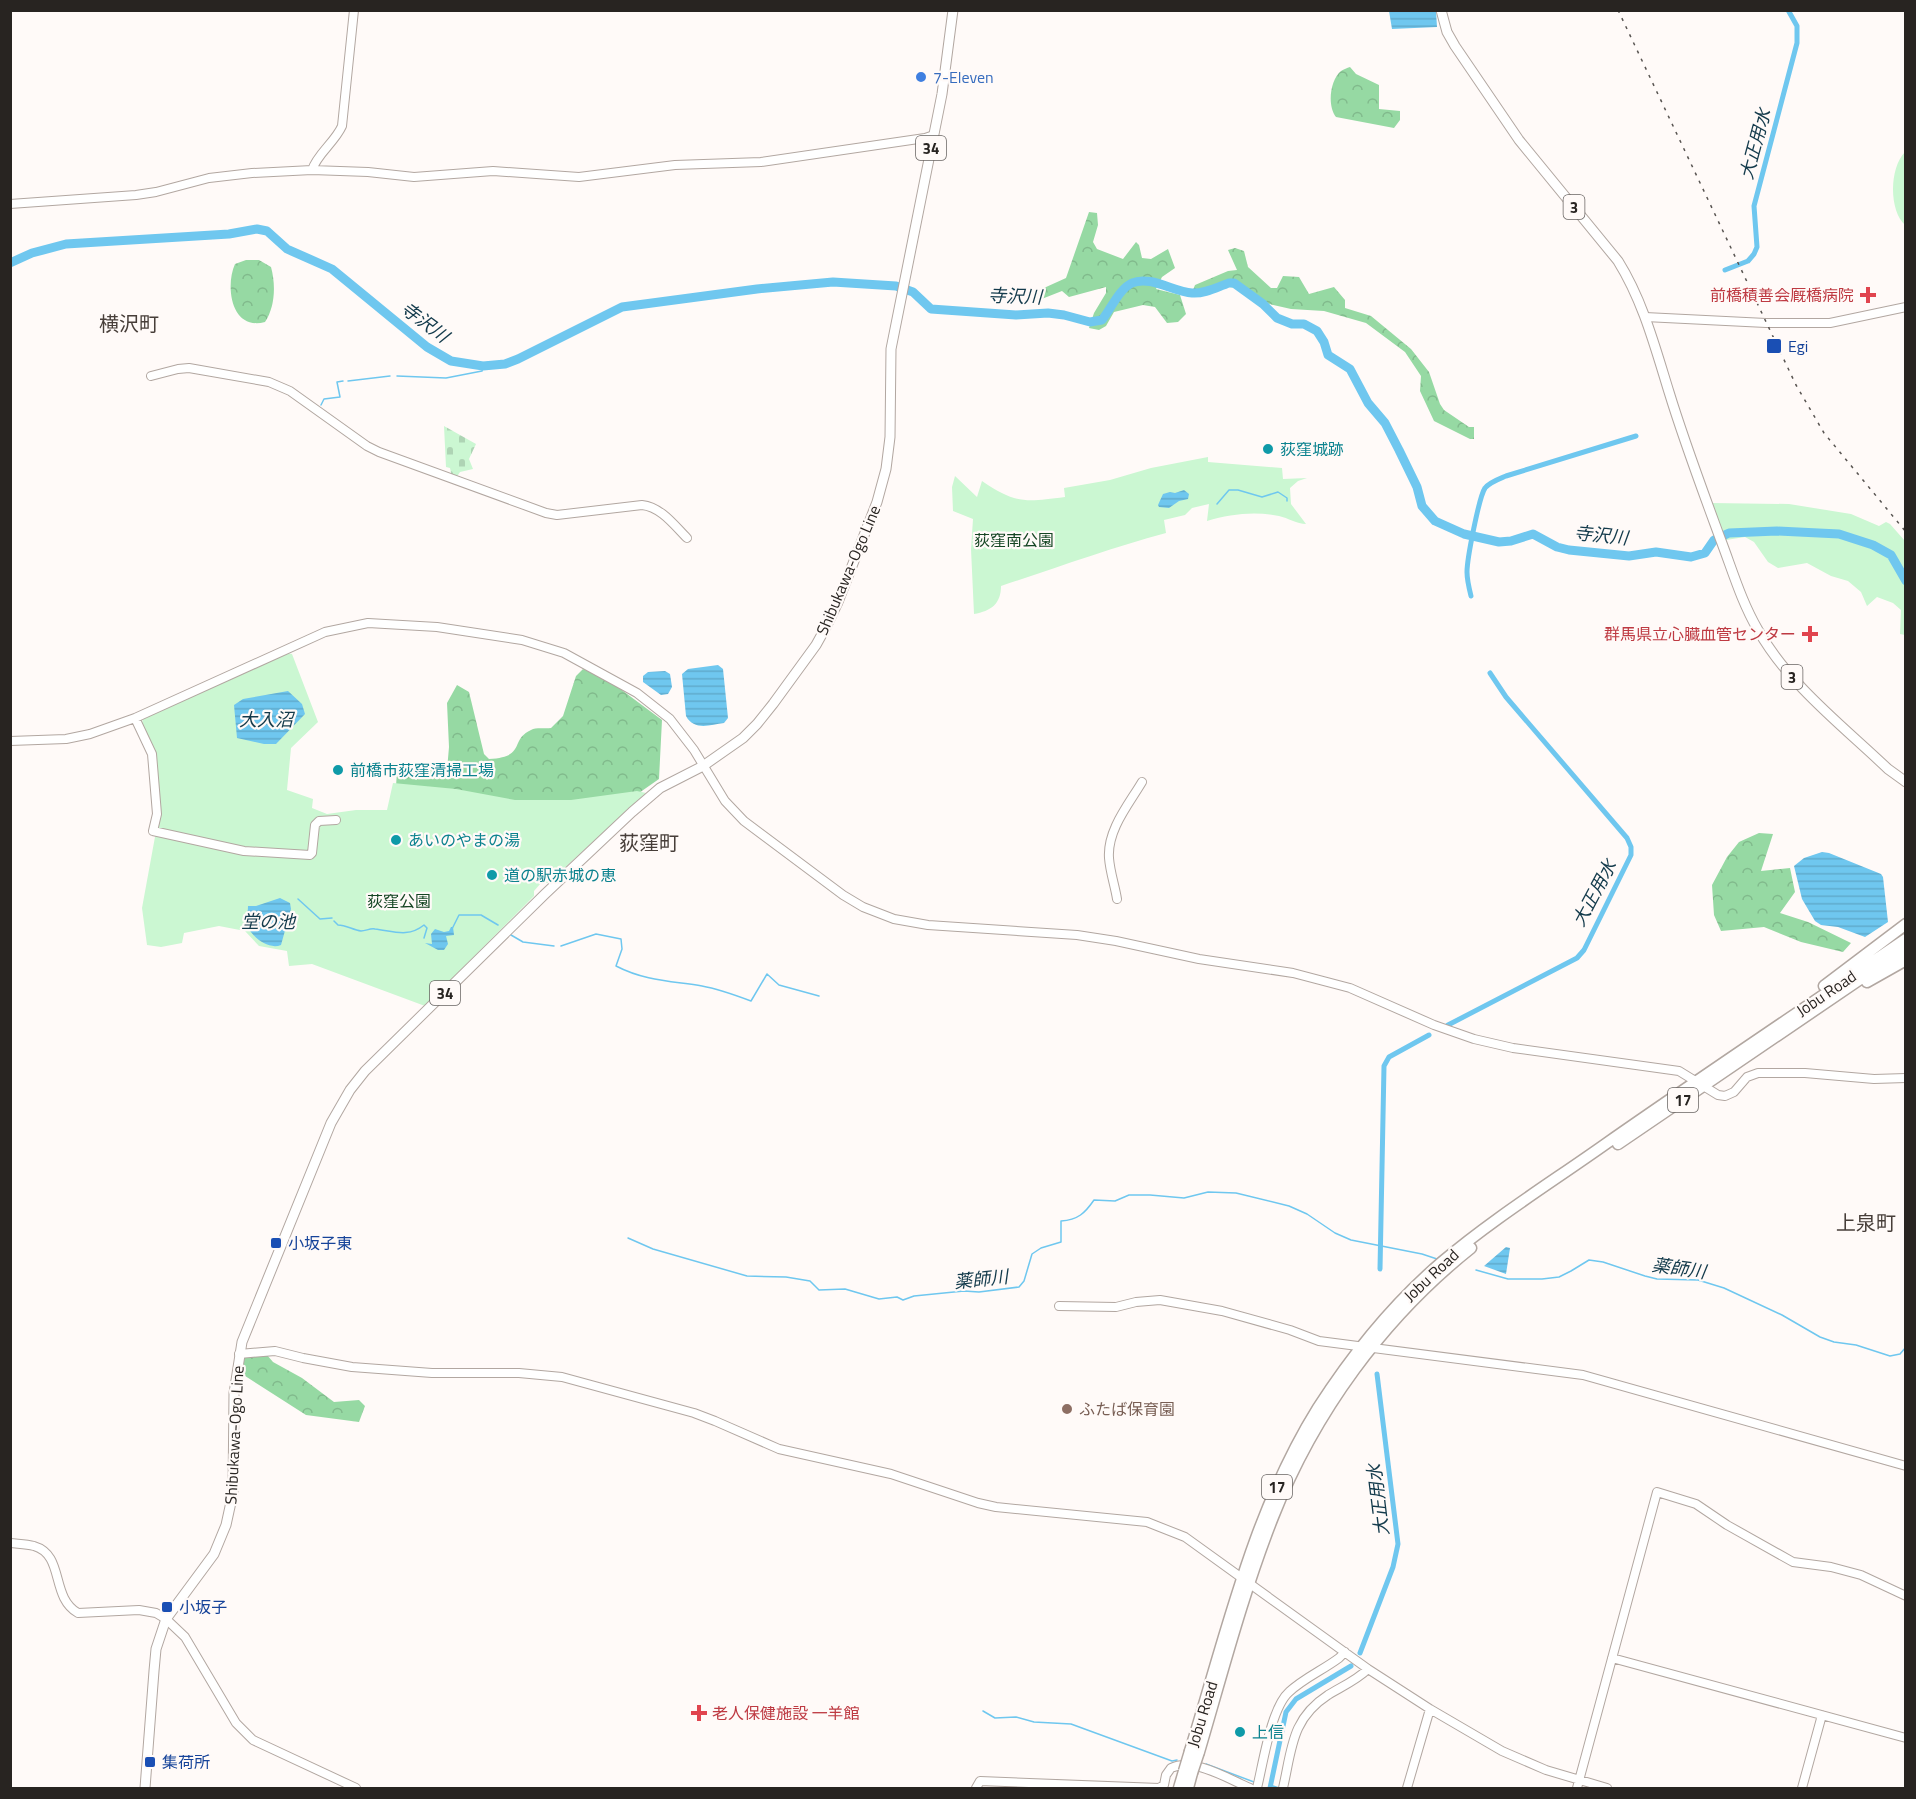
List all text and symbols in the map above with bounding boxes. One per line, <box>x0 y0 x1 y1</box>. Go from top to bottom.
place label: 7-Eleven <box>933 65 994 89</box>
marker: 7-Eleven <box>914 70 928 84</box>
water label: 大正用水 <box>1733 104 1778 182</box>
road number: 34 <box>916 136 946 160</box>
road number: 3 <box>1564 195 1584 219</box>
water label: 寺沢川 <box>988 282 1044 311</box>
place label: 前橋積善会厩橋病院 <box>1710 283 1854 307</box>
marker: 前橋積善会厩橋病院 <box>1859 286 1877 304</box>
water label: 寺沢川 <box>395 295 456 350</box>
district label: 横沢町 <box>99 308 159 339</box>
place label: Egi <box>1788 334 1808 358</box>
marker: Egi <box>1765 337 1783 355</box>
place label: 荻窪城跡 <box>1280 437 1344 461</box>
marker: 荻窪城跡 <box>1261 442 1275 456</box>
street label: Shibukawa-Ogo Line <box>810 501 886 639</box>
water label: 寺沢川 <box>1573 519 1631 551</box>
park label: 荻窪南公園 <box>974 528 1054 552</box>
place label: 群馬県立心臓血管センター <box>1604 622 1796 646</box>
marker: 群馬県立心臓血管センター <box>1801 625 1819 643</box>
road number: 3 <box>1782 665 1802 689</box>
water label: 大入沼 <box>239 706 296 733</box>
place label: 前橋市荻窪清掃工場 <box>350 758 494 782</box>
marker: 前橋市荻窪清掃工場 <box>331 763 345 777</box>
district label: 荻窪町 <box>619 827 679 858</box>
place label: あいのやまの湯 <box>408 828 520 852</box>
marker: あいのやまの湯 <box>389 833 403 847</box>
water label: 大正用水 <box>1565 853 1624 931</box>
place label: 道の駅赤城の恵 <box>504 863 616 887</box>
marker: 道の駅赤城の恵 <box>485 868 499 882</box>
park label: 荻窪公園 <box>367 889 431 913</box>
water label: 堂の池 <box>241 908 297 935</box>
street label: Jobu Road <box>1791 964 1861 1022</box>
road number: 34 <box>430 981 460 1005</box>
road number: 17 <box>1668 1088 1698 1112</box>
district label: 上泉町 <box>1836 1207 1896 1238</box>
place label: 小坂子東 <box>288 1231 352 1255</box>
marker: 小坂子東 <box>269 1236 283 1250</box>
street label: Jobu Road <box>1398 1243 1464 1307</box>
water label: 薬師川 <box>1650 1251 1710 1285</box>
water label: 薬師川 <box>953 1263 1011 1295</box>
street label: Shibukawa-Ogo Line <box>218 1365 250 1505</box>
place label: ふたば保育園 <box>1079 1397 1175 1421</box>
marker: ふたば保育園 <box>1060 1402 1074 1416</box>
water label: 大正用水 <box>1360 1461 1396 1537</box>
road number: 17 <box>1262 1475 1292 1499</box>
place label: 小坂子 <box>179 1595 227 1619</box>
marker: 小坂子 <box>160 1600 174 1614</box>
street label: Jobu Road <box>1181 1678 1223 1750</box>
place label: 老人保健施設 一羊館 <box>712 1701 860 1725</box>
marker: 老人保健施設 一羊館 <box>690 1704 708 1722</box>
place label: 上信 <box>1252 1720 1284 1744</box>
marker: 上信 <box>1233 1725 1247 1739</box>
place label: 集荷所 <box>162 1750 210 1774</box>
marker: 集荷所 <box>143 1755 157 1769</box>

